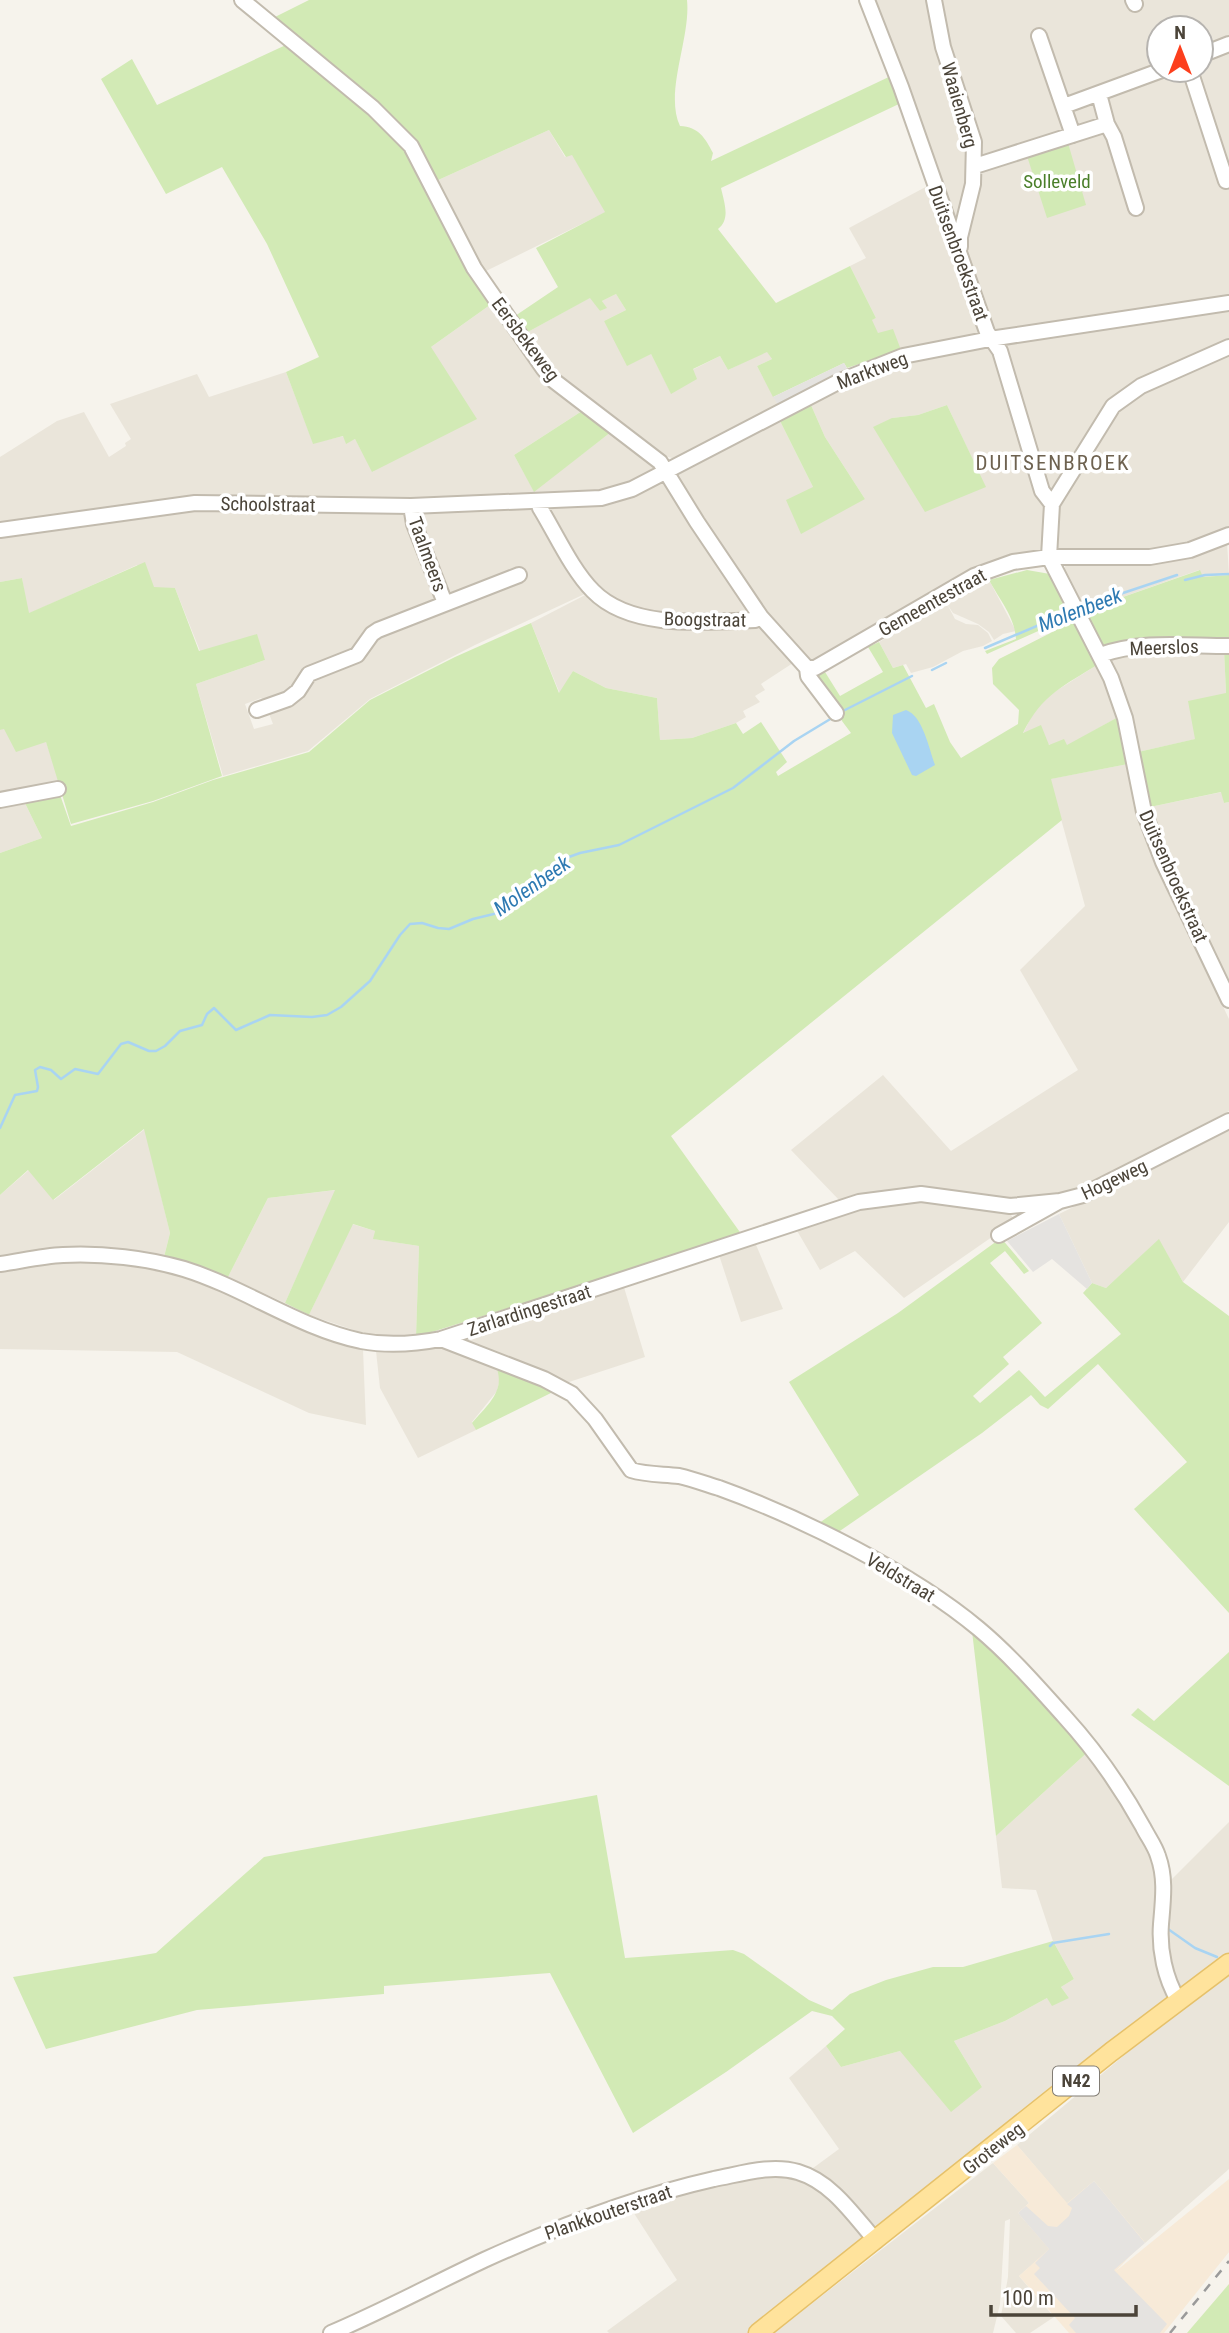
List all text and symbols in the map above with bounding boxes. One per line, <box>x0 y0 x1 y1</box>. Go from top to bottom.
north arrow <box>1145 14 1215 84</box>
text: N <box>1174 21 1186 44</box>
street label: Waaienberg <box>936 60 983 151</box>
park label: Solleveld <box>1023 170 1091 193</box>
street label: Duitsenbroekstraat <box>923 182 994 324</box>
street label: Eersbekeweg <box>487 293 565 386</box>
street label: Marktweg <box>833 346 911 394</box>
district label: DUITSENBROEK <box>976 451 1130 475</box>
street label: Schoolstraat <box>220 492 316 517</box>
street label: Taalmeers <box>403 514 452 595</box>
street label: Gemeentestraat <box>874 563 990 641</box>
water label: Molenbeek <box>1035 583 1126 637</box>
street label: Boogstraat <box>664 607 746 632</box>
street label: Meerslos <box>1129 635 1199 660</box>
street label: Duitsenbroekstraat <box>1134 807 1213 946</box>
water label: Molenbeek <box>489 850 576 921</box>
street label: Hogeweg <box>1078 1154 1151 1205</box>
street label: Zarlardingestraat <box>464 1280 594 1341</box>
street label: Veldstraat <box>862 1548 939 1607</box>
road number: N42 <box>1053 2066 1099 2096</box>
street label: Groteweg <box>958 2117 1029 2179</box>
street label: Plankkouterstraat <box>542 2180 675 2245</box>
scale bar <box>991 2274 1136 2318</box>
text: 100 m <box>1002 2286 1054 2310</box>

